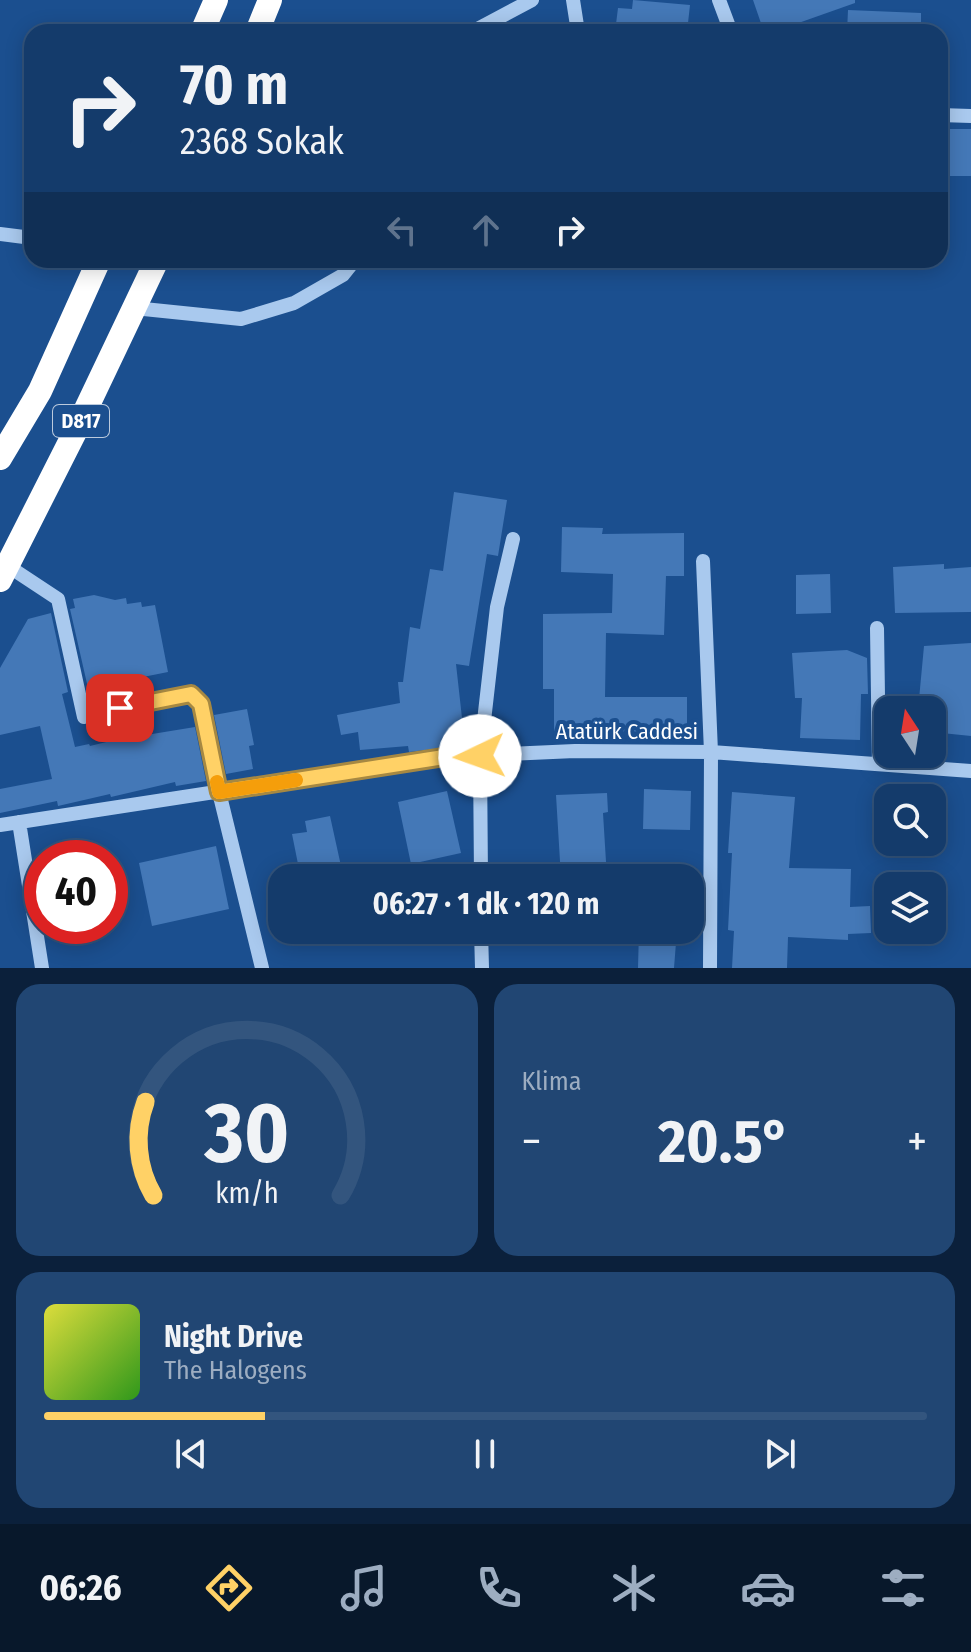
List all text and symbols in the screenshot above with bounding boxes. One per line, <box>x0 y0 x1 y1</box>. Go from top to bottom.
text: 70 m <box>180 52 288 119</box>
icon: right <box>48 56 152 160</box>
text: 2368 Sokak <box>180 120 344 164</box>
icon: left <box>380 208 424 252</box>
icon: ahead <box>464 208 508 252</box>
icon: right <box>548 208 592 252</box>
road number: D817 <box>53 405 109 437</box>
pin <box>86 674 154 742</box>
icon: arrive <box>98 686 142 730</box>
north arrow <box>874 696 946 768</box>
map controls <box>874 696 946 944</box>
position arrow <box>438 714 522 798</box>
street label: Atatürk Caddesi <box>556 718 698 745</box>
button: search <box>874 784 946 856</box>
speed limit sign: 40 <box>24 840 128 944</box>
button: layers <box>874 872 946 944</box>
text: 06:27 · 1 dk · 120 m <box>373 886 599 922</box>
text: Klima <box>522 1066 581 1097</box>
text: 30 <box>203 1084 289 1184</box>
text: 20.5° <box>658 1106 790 1178</box>
text: − <box>522 1115 541 1168</box>
text: + <box>907 1115 927 1168</box>
text: km/h <box>215 1176 279 1211</box>
text: Night Drive <box>164 1319 303 1355</box>
text: The Halogens <box>164 1355 307 1386</box>
icon: previous <box>169 1432 213 1476</box>
icon: pause <box>463 1432 507 1476</box>
icon: next <box>758 1432 802 1476</box>
icon: directions <box>201 1560 257 1616</box>
icon: music <box>336 1560 392 1616</box>
icon: phone <box>471 1560 527 1616</box>
icon: climate <box>606 1560 662 1616</box>
icon: car <box>740 1560 796 1616</box>
icon: filters <box>875 1560 931 1616</box>
text: 06:26 <box>39 1566 122 1610</box>

